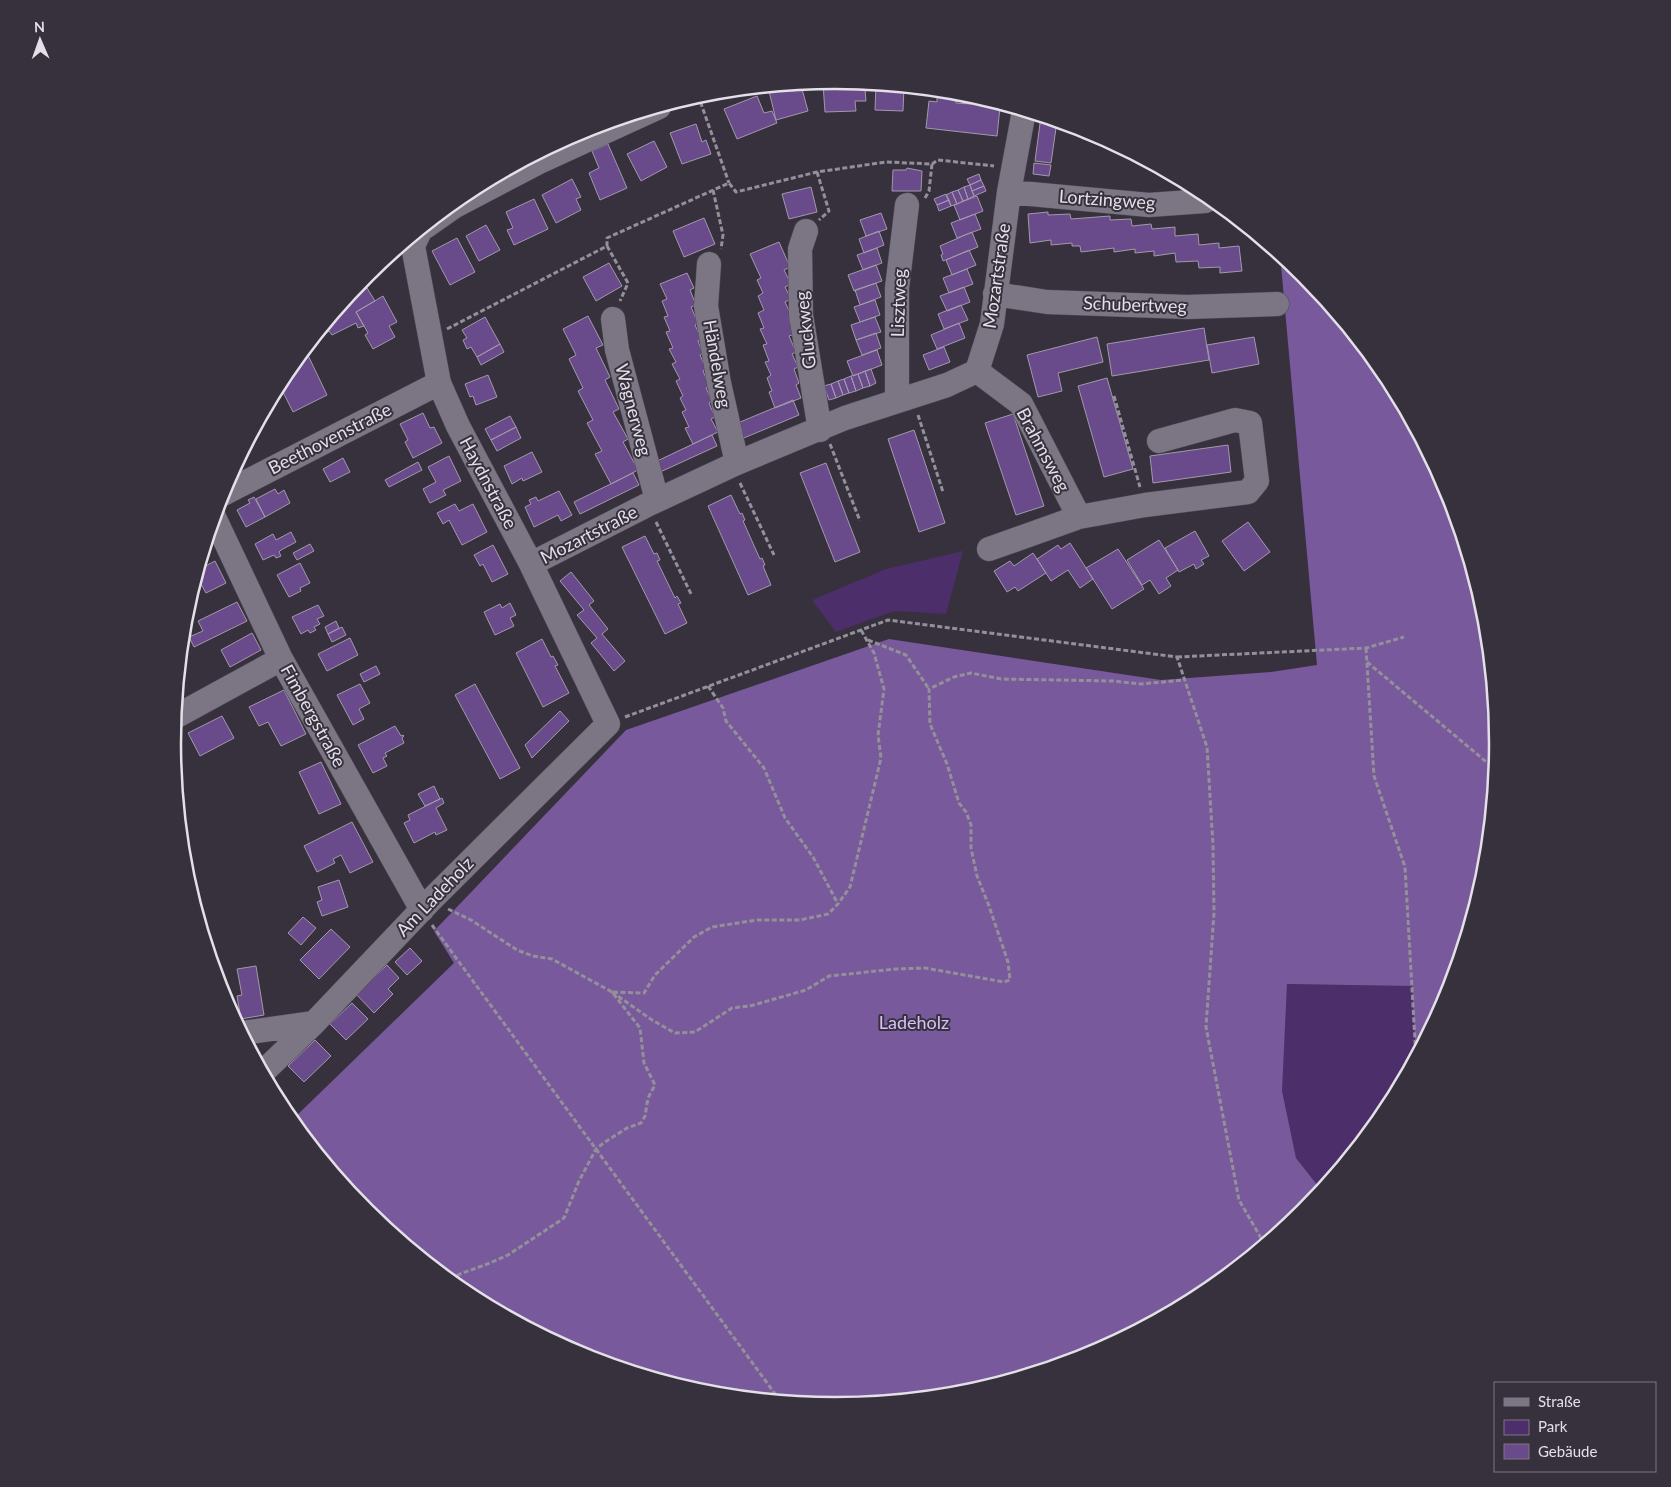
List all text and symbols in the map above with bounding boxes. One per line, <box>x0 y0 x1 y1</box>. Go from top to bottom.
north arrow <box>15 15 65 65</box>
text: N <box>34 18 45 35</box>
street label: Lortzingweg <box>1058 185 1156 213</box>
street label: Mozartstraße <box>978 222 1014 330</box>
street label: Lisztweg <box>886 268 910 338</box>
street label: Gluckweg <box>790 290 820 370</box>
street label: Schubertweg <box>1083 291 1187 317</box>
street label: Händelweg <box>699 318 737 410</box>
street label: Wagnerweg <box>611 361 657 458</box>
street label: Beethovenstraße <box>264 398 395 479</box>
street label: Brahmsweg <box>1012 404 1075 495</box>
street label: Haydnstraße <box>455 433 522 532</box>
street label: Mozartstraße <box>536 500 641 568</box>
street label: Fimbergstraße <box>277 660 351 771</box>
street label: Am Ladeholz <box>391 852 478 941</box>
park label: Ladeholz <box>879 1011 949 1033</box>
legend <box>1494 1382 1656 1472</box>
text: Straße <box>1538 1392 1581 1410</box>
text: Park <box>1538 1417 1568 1435</box>
text: Gebäude <box>1538 1442 1597 1460</box>

